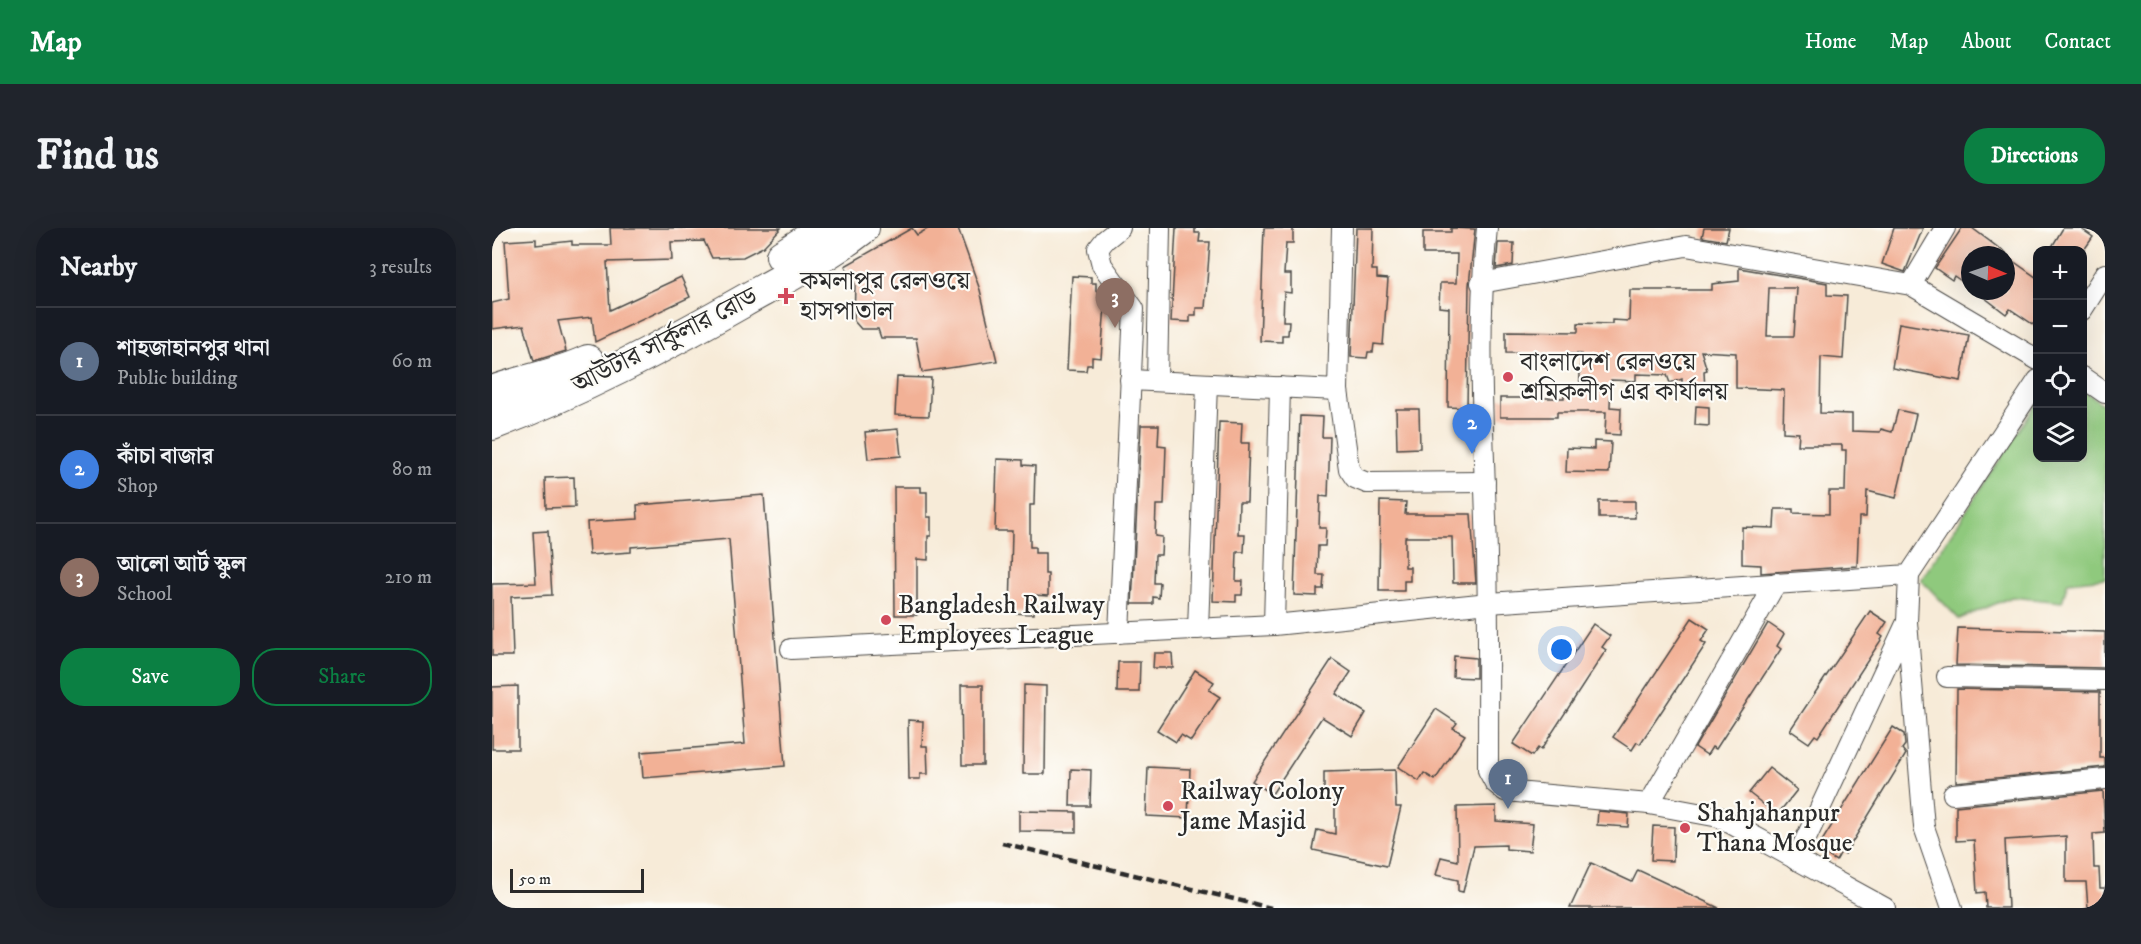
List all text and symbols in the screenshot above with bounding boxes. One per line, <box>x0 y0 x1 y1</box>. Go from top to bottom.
text: Map <box>30 25 82 60</box>
text: Home <box>1805 29 1857 55</box>
text: Map <box>1890 29 1928 55</box>
text: About <box>1961 29 2012 55</box>
text: Contact <box>2045 29 2111 55</box>
button: Directions <box>1964 128 2105 184</box>
text: Find us <box>36 130 159 182</box>
north arrow <box>1961 246 2015 300</box>
map controls <box>2033 246 2087 462</box>
button: + <box>2033 246 2087 300</box>
text: Nearby <box>60 251 137 284</box>
text: 3 results <box>369 255 432 280</box>
place label: কমলাপুর রেলওয়ে হাসপাতাল <box>799 265 971 328</box>
pin: 3 <box>1096 279 1134 328</box>
street label: আউটার সার্কুলার রোড <box>566 280 764 402</box>
marker: কমলাপুর রেলওয়ে হাসপাতাল <box>777 287 795 305</box>
button: − <box>2033 300 2087 354</box>
text: শাহজাহানপুর থানা <box>117 335 270 362</box>
place label: বাংলাদেশ রেলওয়ে শ্রমিকলীগ এর কার্যালয় <box>1519 346 1729 409</box>
text: 1 <box>76 349 83 374</box>
text: 60 m <box>392 349 432 374</box>
button: locate <box>2033 354 2087 408</box>
text: Public building <box>117 366 237 391</box>
marker: বাংলাদেশ রেলওয়ে শ্রমিকলীগ এর কার্যালয় <box>1501 370 1515 384</box>
pin: 2 <box>1452 404 1492 454</box>
button: layers <box>2033 408 2087 462</box>
text: কাঁচা বাজার <box>117 443 214 470</box>
text: 2 <box>75 457 84 482</box>
text: 80 m <box>392 457 432 482</box>
text: Shop <box>117 474 158 499</box>
text: আলো আর্ট স্কুল <box>117 551 246 578</box>
text: 3 <box>76 565 83 590</box>
text: 210 m <box>385 565 432 590</box>
text: School <box>117 582 172 607</box>
place label: Bangladesh Railway Employees League <box>898 589 1105 652</box>
marker: Bangladesh Railway Employees League <box>879 613 893 627</box>
your location <box>1547 635 1576 664</box>
button: Save <box>60 648 240 706</box>
button: Share <box>252 648 432 706</box>
pin: 1 <box>1488 760 1528 809</box>
place label: Railway Colony Jame Masjid <box>1178 775 1345 838</box>
place label: Shahjahanpur Thana Mosque <box>1697 797 1852 860</box>
marker: Railway Colony Jame Masjid <box>1161 799 1175 813</box>
marker: Shahjahanpur Thana Mosque <box>1678 821 1692 835</box>
scale bar <box>510 866 644 894</box>
text: 50 m <box>519 869 551 889</box>

